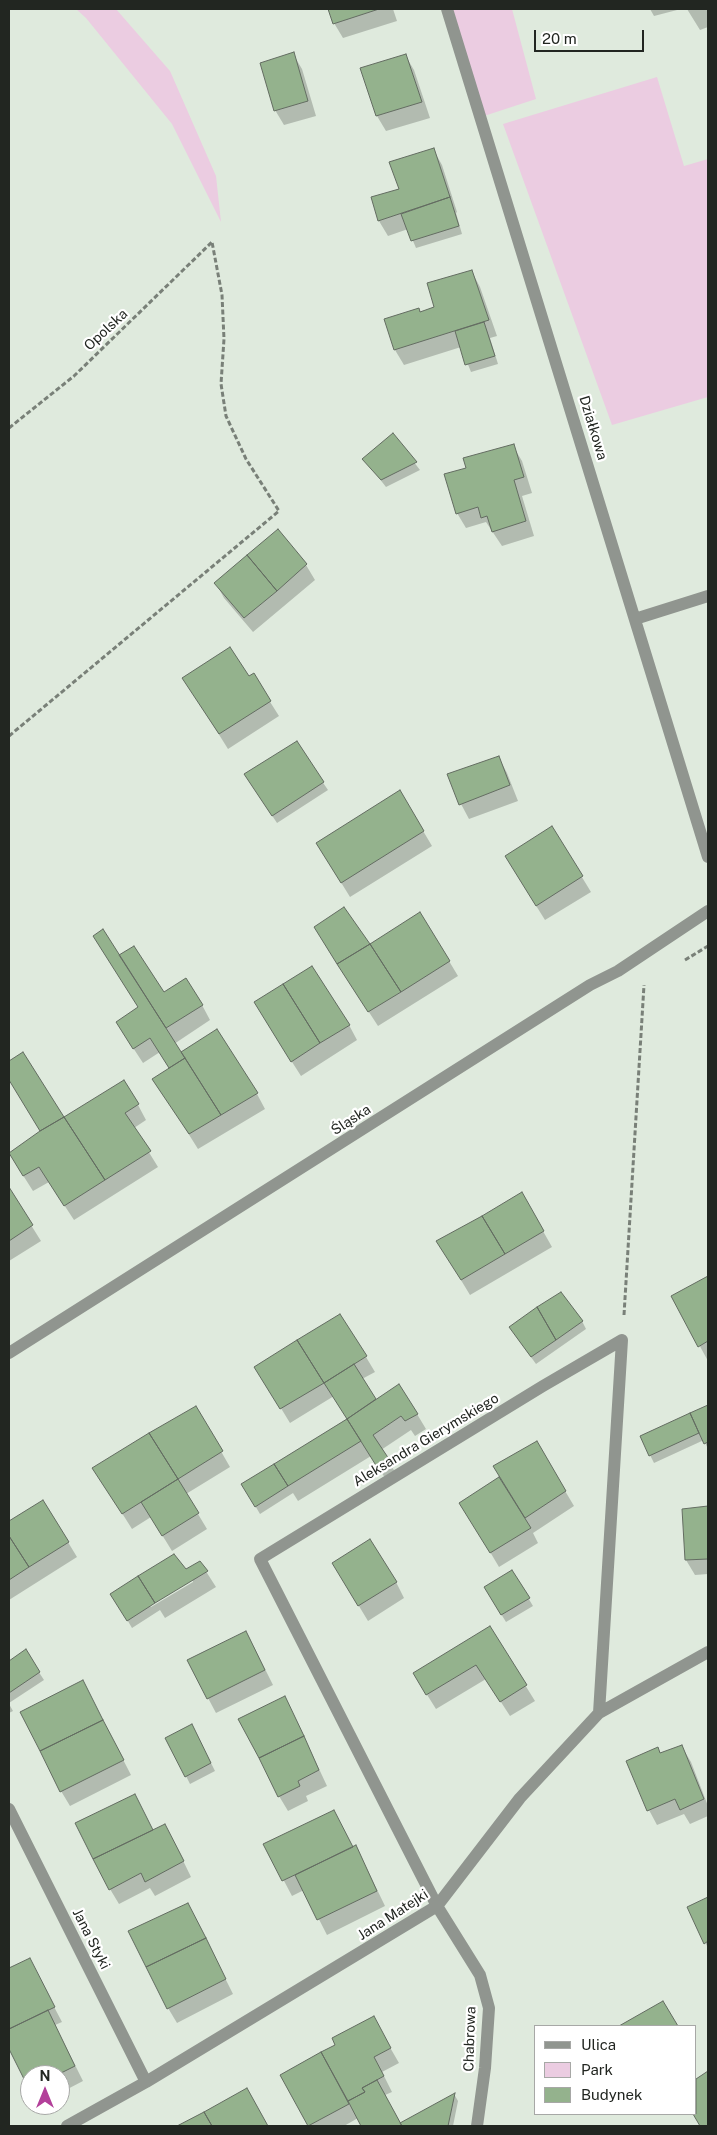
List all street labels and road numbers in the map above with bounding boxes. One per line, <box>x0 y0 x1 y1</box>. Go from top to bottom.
street label: Opolska <box>81 306 131 354</box>
street label: Działkowa <box>575 394 611 462</box>
street label: Śląska <box>328 1101 374 1139</box>
street label: Aleksandra Gierymskiego <box>350 1390 502 1490</box>
street label: Jana Matejki <box>355 1886 431 1944</box>
street label: Jana Styki <box>69 1906 113 1972</box>
street label: Chabrowa <box>460 2006 480 2072</box>

